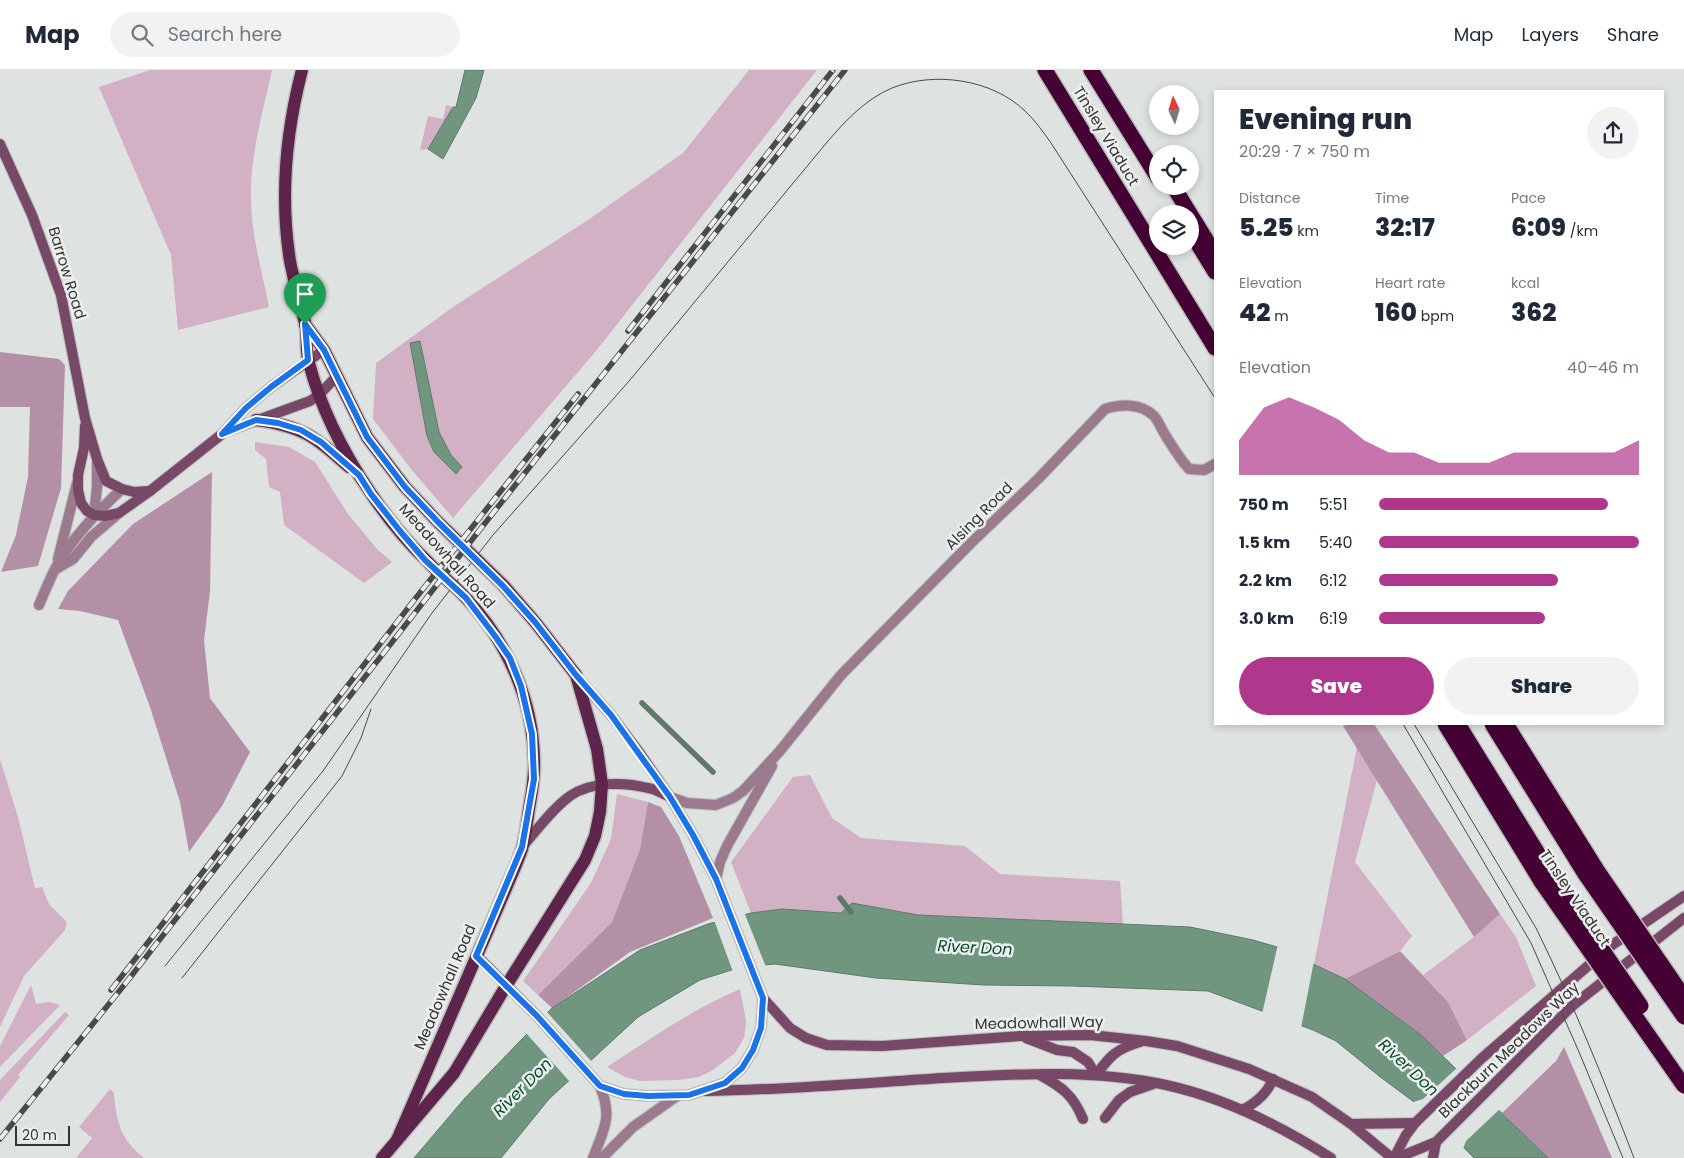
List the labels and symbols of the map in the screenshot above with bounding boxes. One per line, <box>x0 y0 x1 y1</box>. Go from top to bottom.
street label: Tinsley Viaduct <box>1068 82 1145 190</box>
north arrow <box>1149 85 1199 135</box>
street label: Barrow Road <box>43 224 91 322</box>
pin <box>284 273 326 324</box>
street label: Alsing Road <box>940 477 1017 554</box>
street label: Meadowhall Road <box>395 499 500 613</box>
street label: Tinsley Viaduct <box>1535 845 1616 950</box>
street label: Meadowhall Road <box>409 921 480 1053</box>
water label: River Don <box>937 934 1013 961</box>
street label: Blackburn Meadows Way <box>1434 976 1584 1123</box>
street label: Meadowhall Way <box>974 1011 1104 1034</box>
water label: River Don <box>1373 1033 1444 1101</box>
water label: River Don <box>488 1053 557 1122</box>
scale bar <box>15 1123 70 1146</box>

